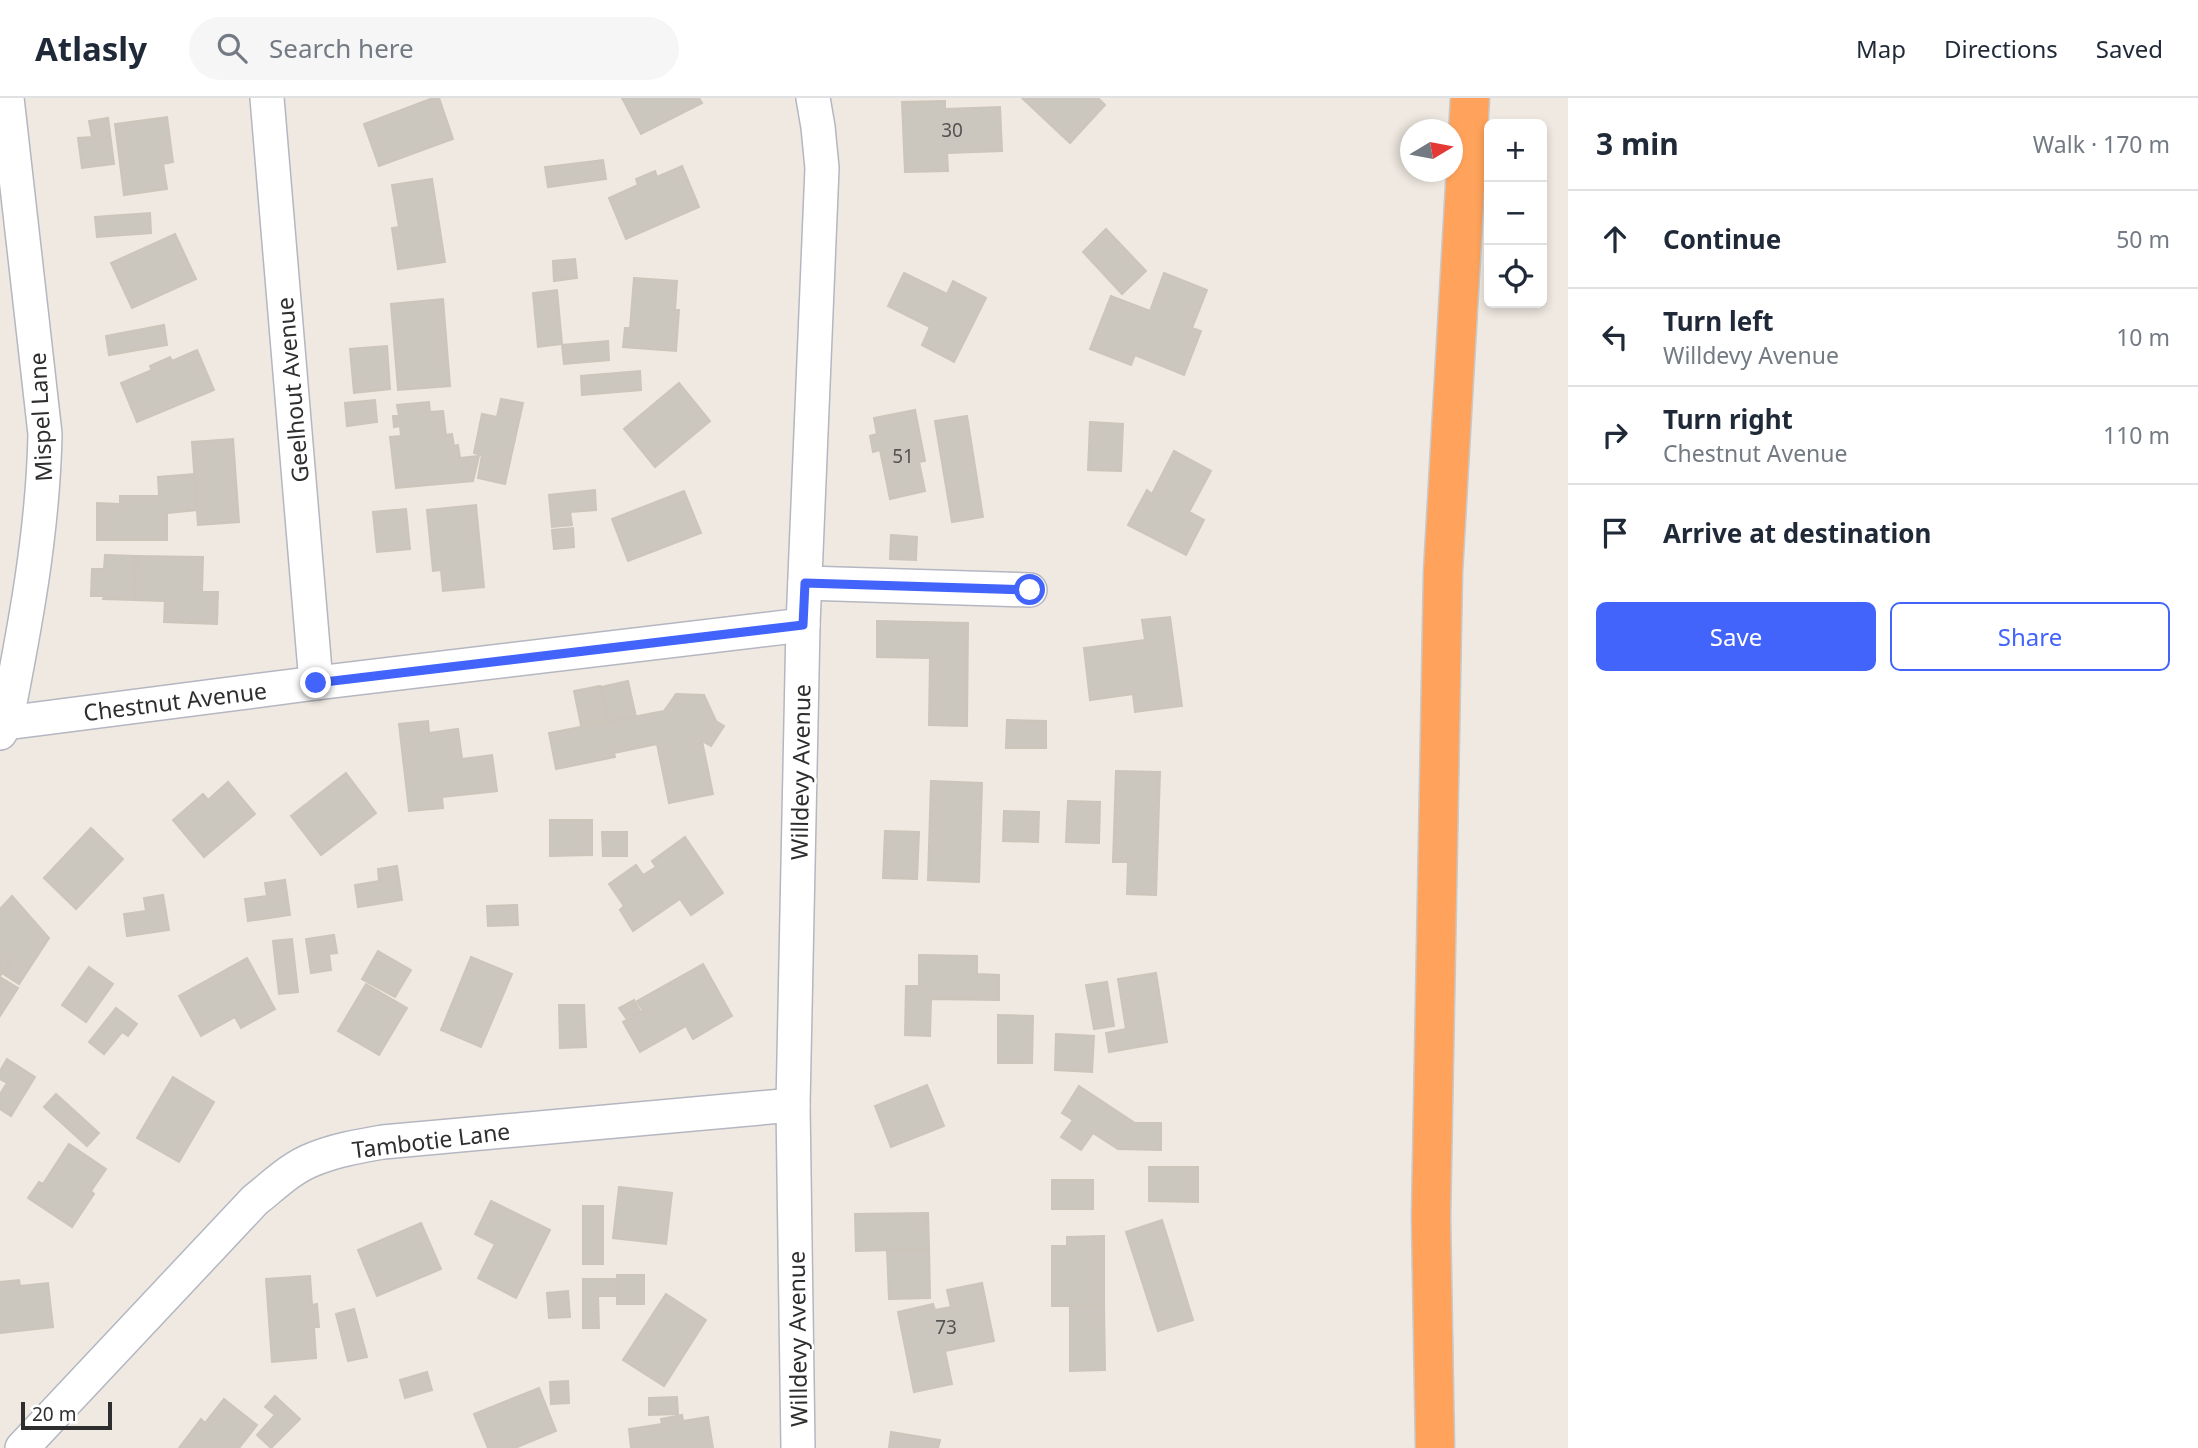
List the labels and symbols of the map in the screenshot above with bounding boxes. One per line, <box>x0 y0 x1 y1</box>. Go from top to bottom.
house number: 30 <box>941 117 963 143</box>
north arrow <box>1400 119 1463 182</box>
street label: Geelhout Avenue <box>268 296 316 484</box>
street label: Mispel Lane <box>21 352 59 482</box>
house number: 51 <box>892 443 914 469</box>
route start <box>1014 574 1045 605</box>
route end <box>300 667 331 698</box>
street label: Chestnut Avenue <box>81 674 269 728</box>
street label: Willdevy Avenue <box>782 684 818 860</box>
street label: Tambotie Lane <box>350 1114 512 1166</box>
street label: Willdevy Avenue <box>779 1251 815 1427</box>
house number: 73 <box>935 1314 957 1340</box>
scale bar <box>21 1399 112 1431</box>

